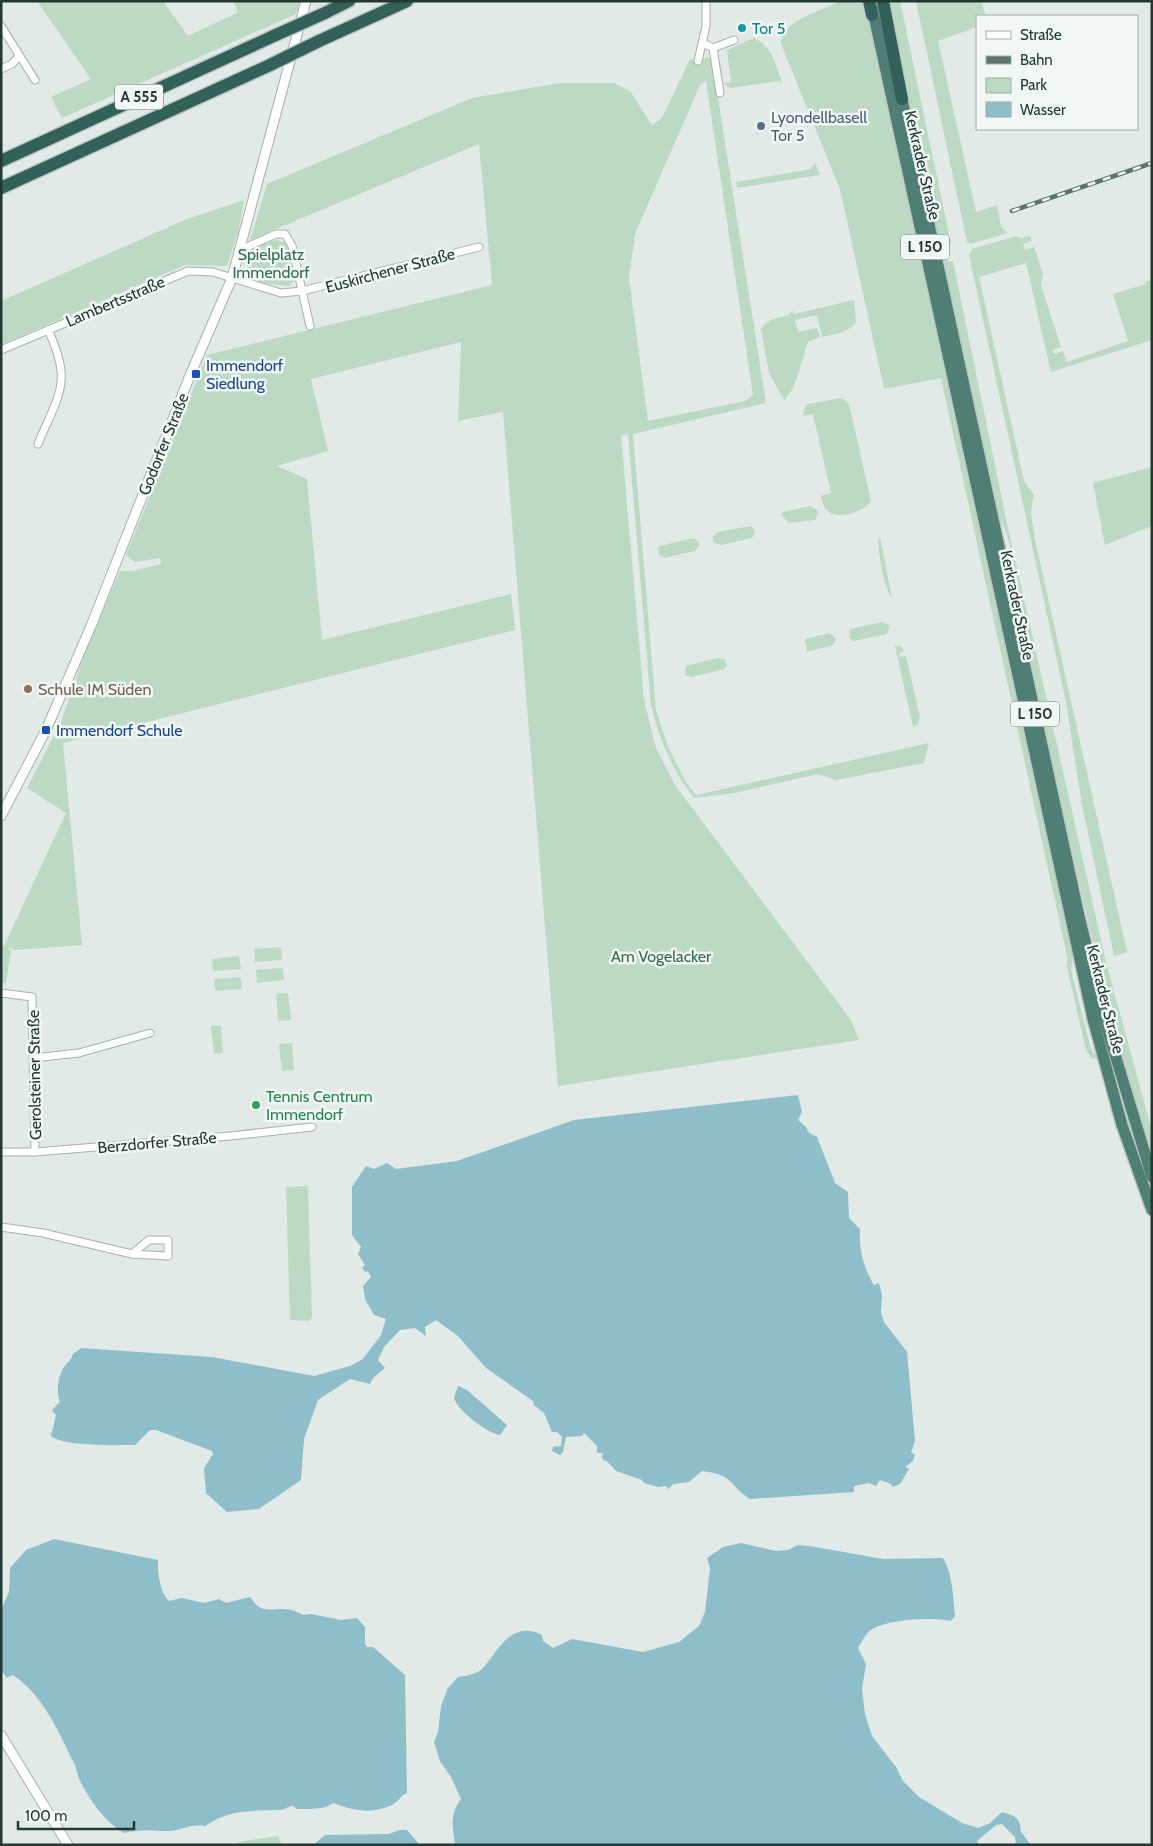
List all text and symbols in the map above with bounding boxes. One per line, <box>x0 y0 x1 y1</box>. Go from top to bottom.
legend <box>976 15 1138 130</box>
place label: Tor 5 <box>752 19 785 38</box>
marker: Tor 5 <box>736 22 748 34</box>
text: Straße <box>1020 26 1062 44</box>
text: Bahn <box>1020 51 1053 69</box>
text: Park <box>1020 76 1047 94</box>
road number: A 555 <box>115 84 163 110</box>
text: Wasser <box>1020 101 1066 119</box>
place label: Lyondellbasell Tor 5 <box>771 108 867 145</box>
street label: Kerkrader Straße <box>901 109 944 222</box>
marker: Lyondellbasell Tor 5 <box>755 120 767 132</box>
road number: L 150 <box>901 234 949 260</box>
street label: Euskirchener Straße <box>323 244 457 297</box>
park label: Spielplatz Immendorf <box>232 245 310 282</box>
street label: Lambertsstraße <box>63 272 168 331</box>
place label: Immendorf Siedlung <box>206 356 284 393</box>
marker: Immendorf Siedlung <box>190 368 202 380</box>
street label: Godorfer Straße <box>134 390 193 498</box>
street label: Kerkrader Straße <box>997 548 1038 662</box>
place label: Schule IM Süden <box>38 680 151 699</box>
marker: Schule IM Süden <box>22 683 34 695</box>
road number: L 150 <box>1011 702 1059 726</box>
place label: Immendorf Schule <box>56 721 182 740</box>
marker: Immendorf Schule <box>40 724 52 736</box>
street label: Kerkrader Straße <box>1083 943 1128 1056</box>
park label: Am Vogelacker <box>611 947 712 966</box>
street label: Gerolsteiner Straße <box>24 1010 45 1140</box>
place label: Tennis Centrum Immendorf <box>266 1087 372 1124</box>
marker: Tennis Centrum Immendorf <box>250 1099 262 1111</box>
street label: Berzdorfer Straße <box>97 1128 217 1157</box>
scale bar <box>18 1798 134 1830</box>
text: 100 m <box>25 1807 67 1825</box>

